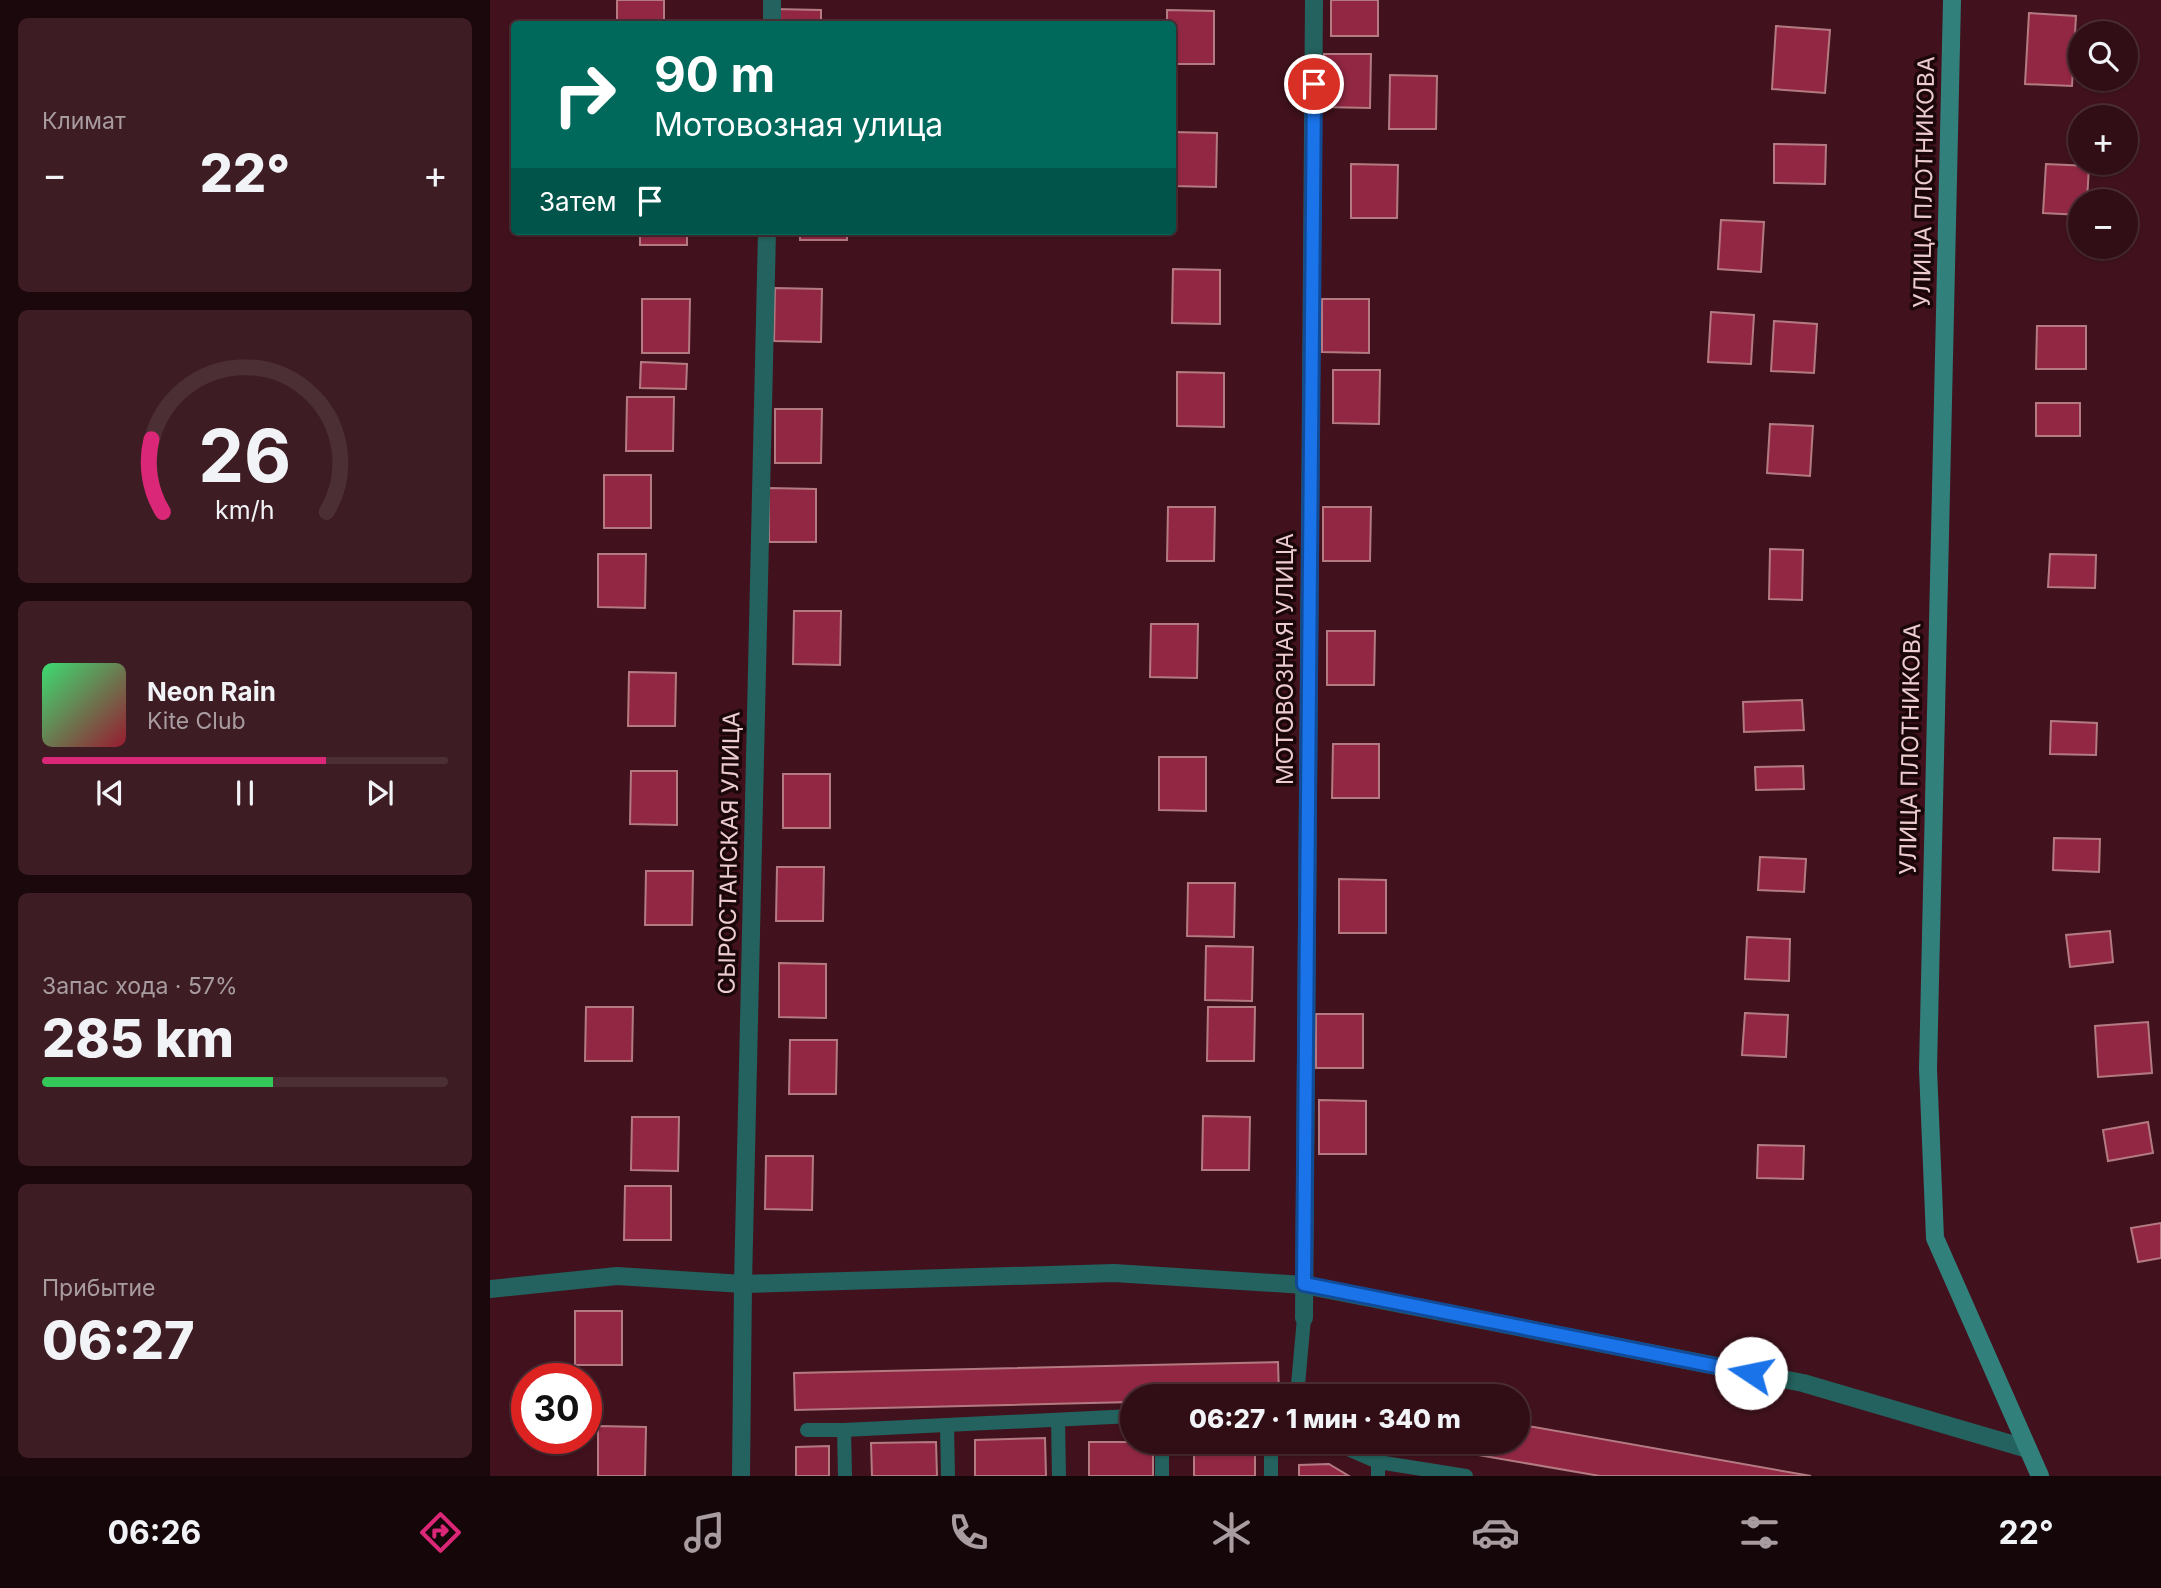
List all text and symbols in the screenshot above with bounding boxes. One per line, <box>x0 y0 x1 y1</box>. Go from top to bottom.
map controls <box>2068 21 2138 259</box>
button: search <box>2068 21 2138 91</box>
text: 90 m <box>654 45 775 104</box>
icon: right <box>539 49 630 140</box>
pin <box>1284 54 1344 114</box>
street label: УЛИЦА ПЛОТНИКОВА <box>1908 56 1940 308</box>
icon: arrive <box>1295 65 1333 103</box>
text: Мотовозная улица <box>654 105 943 144</box>
button: + <box>2068 105 2138 175</box>
text: Климат <box>42 107 126 135</box>
text: 22° <box>200 142 290 205</box>
text: − <box>42 151 67 197</box>
text: + <box>423 151 448 197</box>
icon: arrive <box>631 182 669 220</box>
text: Затем <box>539 186 617 217</box>
button: − <box>2068 189 2138 259</box>
text: 26 <box>198 412 292 501</box>
text: km/h <box>215 495 275 525</box>
street label: МОТОВОЗНАЯ УЛИЦА <box>1271 533 1299 785</box>
street label: УЛИЦА ПЛОТНИКОВА <box>1894 623 1926 875</box>
text: Neon Rain <box>147 676 276 707</box>
text: Kite Club <box>147 707 246 735</box>
street label: СЫРОСТАНСКАЯ УЛИЦА <box>713 711 745 995</box>
icon: previous <box>91 774 129 812</box>
icon: pause <box>226 774 264 812</box>
icon: next <box>361 774 399 812</box>
text: Запас хода · 57% <box>42 972 238 1000</box>
text: 285 km <box>42 1007 234 1070</box>
text: Прибытие <box>42 1274 155 1302</box>
text: 06:27 <box>42 1309 194 1372</box>
position arrow <box>1714 1336 1788 1410</box>
speed limit sign: 30 <box>511 1363 602 1454</box>
text: 06:27 · 1 мин · 340 m <box>1189 1403 1461 1434</box>
icon: directions <box>416 1508 465 1557</box>
icon: music <box>680 1508 729 1557</box>
icon: phone <box>944 1508 993 1557</box>
icon: climate <box>1207 1508 1256 1557</box>
icon: car <box>1471 1508 1520 1557</box>
icon: filters <box>1735 1508 1784 1557</box>
text: 06:26 <box>107 1513 201 1552</box>
text: 22° <box>1999 1513 2054 1552</box>

